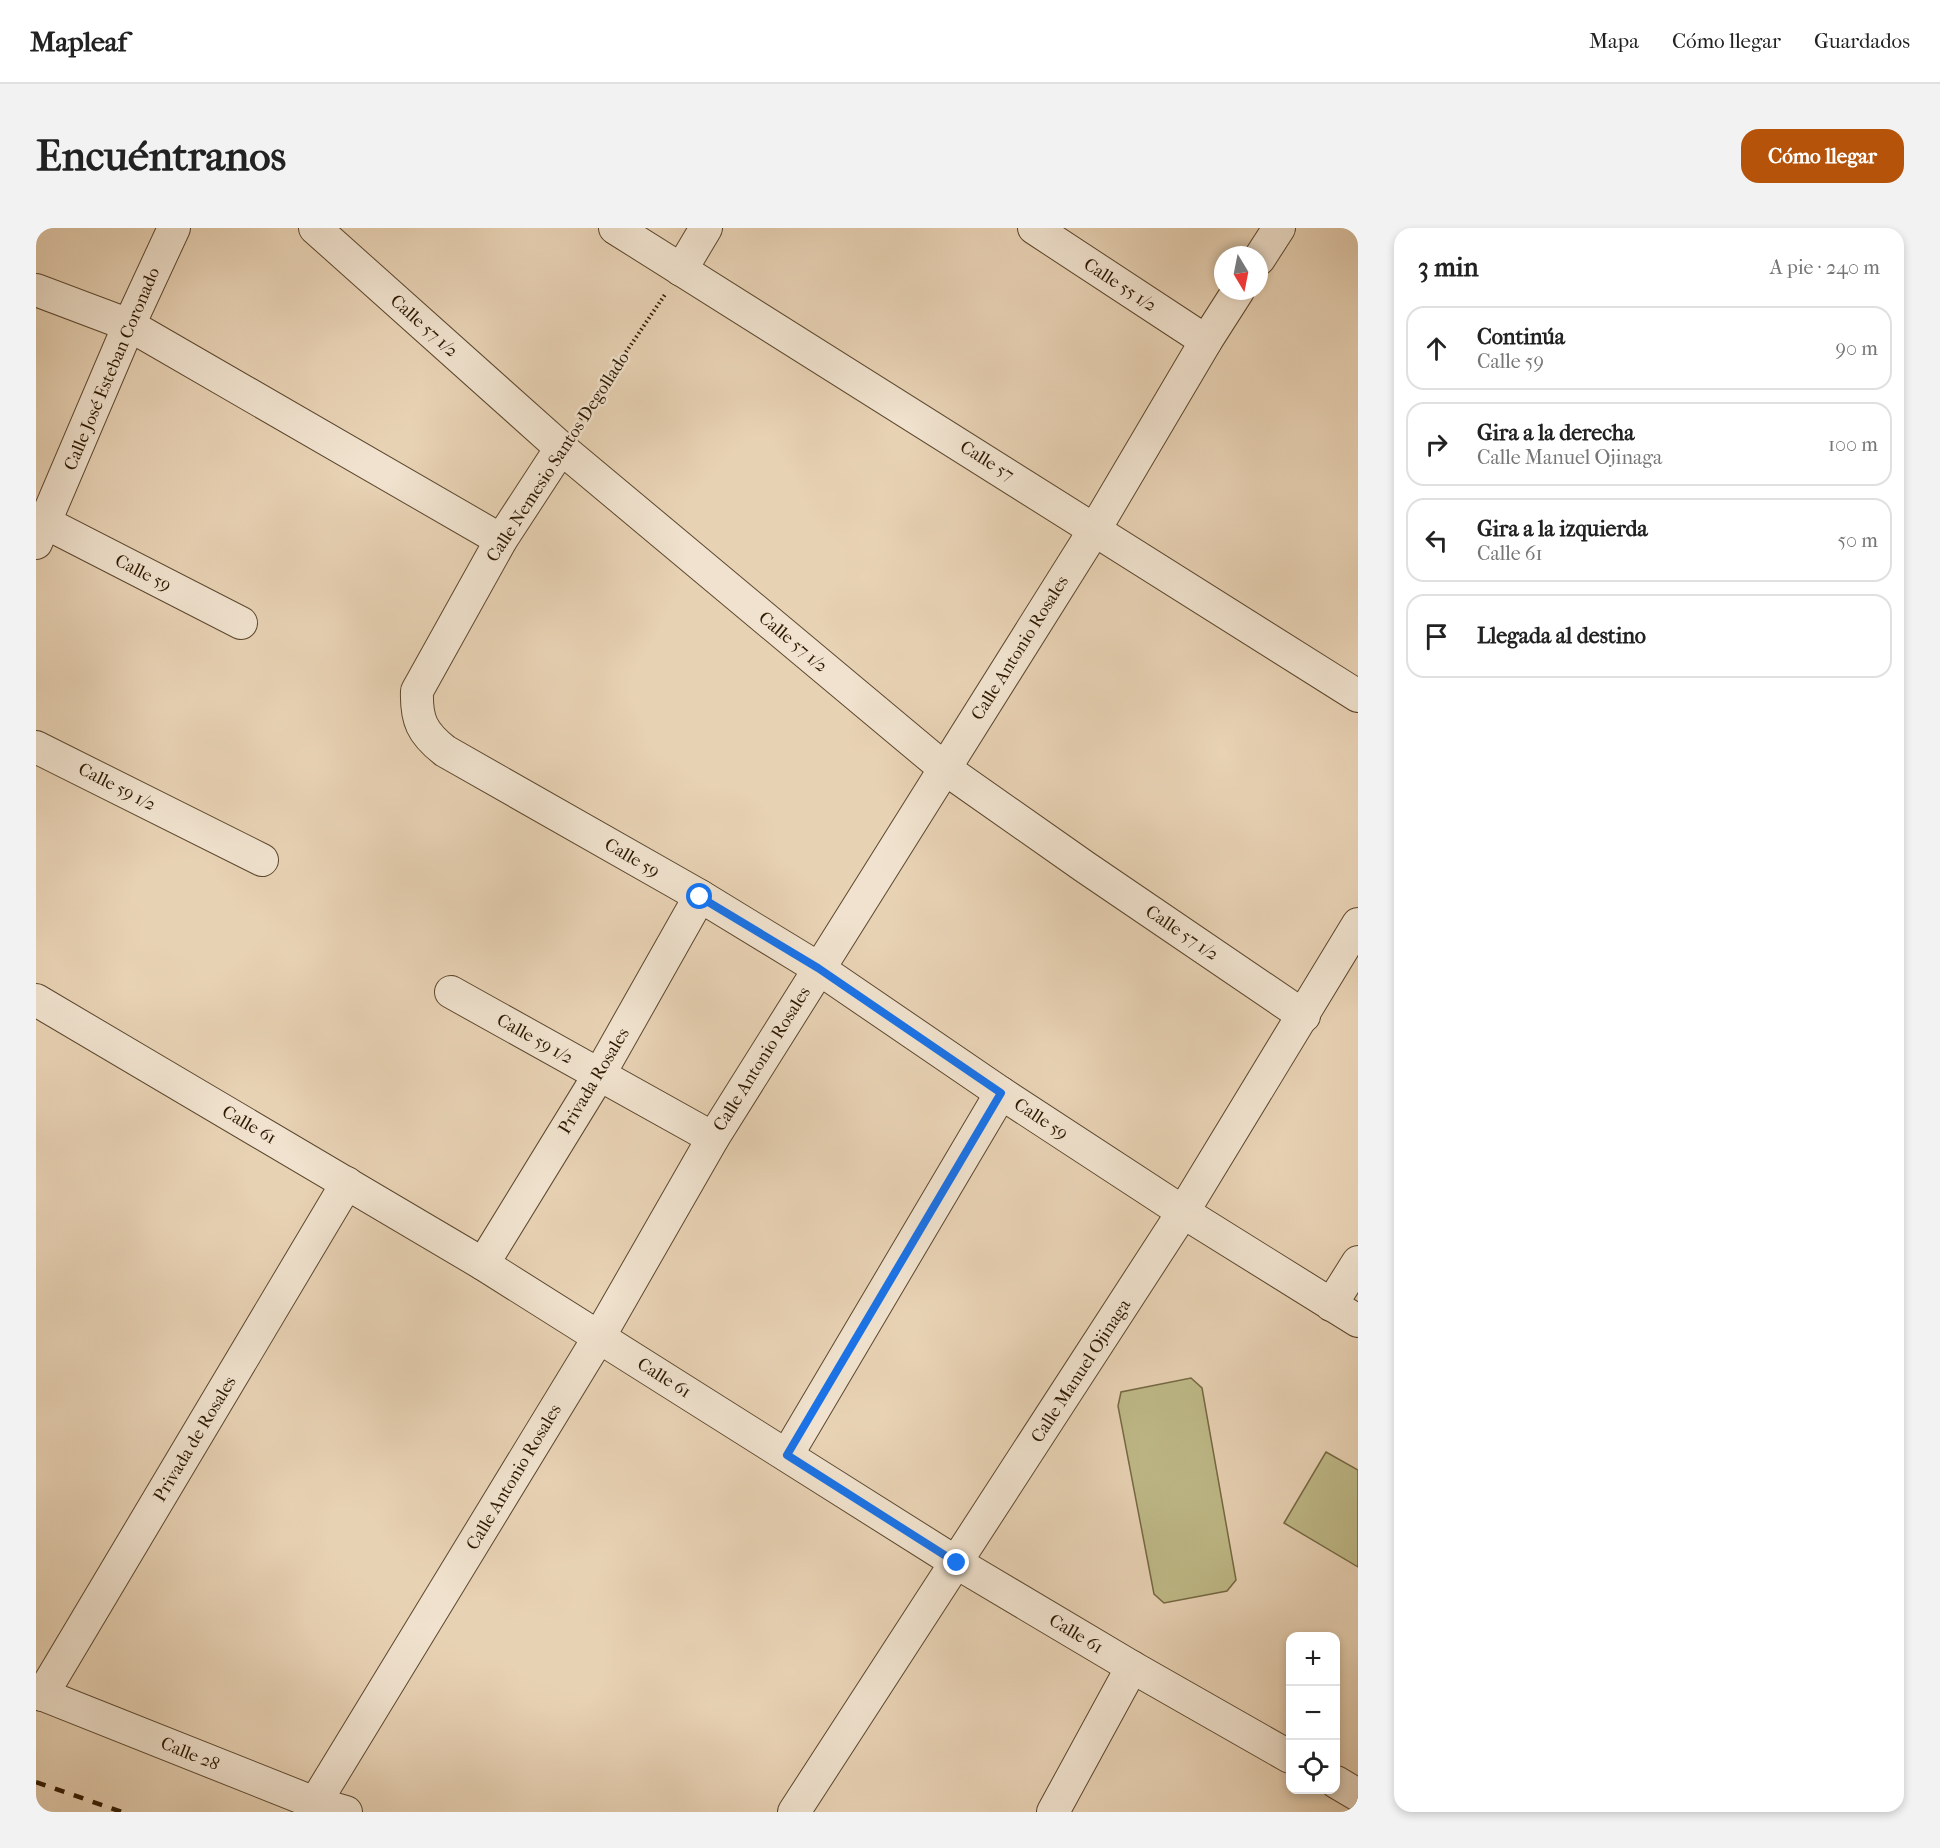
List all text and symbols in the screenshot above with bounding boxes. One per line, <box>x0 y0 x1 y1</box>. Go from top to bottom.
text: Mapleaf <box>30 25 127 58</box>
text: Mapa <box>1589 29 1639 53</box>
text: Cómo llegar <box>1672 29 1781 53</box>
text: Guardados <box>1814 29 1910 53</box>
button: Cómo llegar <box>1741 129 1904 183</box>
text: Encuéntranos <box>36 132 286 181</box>
north arrow <box>1214 246 1268 300</box>
text: 3 min <box>1418 252 1479 283</box>
street label: Calle 55 1/2 <box>1080 254 1160 316</box>
text: A pie · 240 m <box>1770 256 1880 279</box>
street label: Calle José Esteban Coronado <box>60 264 164 474</box>
street label: Calle 57 1/2 <box>386 290 462 362</box>
text: Continúa <box>1477 324 1565 350</box>
icon: ahead <box>1420 332 1453 365</box>
text: 90 m <box>1836 337 1878 360</box>
street label: Calle Nemesio Santos Degollado <box>482 348 634 566</box>
text: Calle 59 <box>1477 350 1544 373</box>
text: Gira a la derecha <box>1477 420 1634 446</box>
icon: right <box>1420 428 1453 461</box>
text: 100 m <box>1828 433 1878 456</box>
street label: Calle 57 <box>956 436 1018 486</box>
text: Calle Manuel Ojinaga <box>1477 446 1662 469</box>
text: Gira a la izquierda <box>1477 516 1648 542</box>
icon: left <box>1420 524 1453 557</box>
text: 50 m <box>1837 529 1878 552</box>
text: Calle 61 <box>1477 542 1543 565</box>
street label: Calle 59 <box>111 550 175 596</box>
street label: Calle Antonio Rosales <box>967 572 1073 724</box>
street label: Calle 57 1/2 <box>754 607 832 677</box>
icon: arrive <box>1420 620 1453 653</box>
text: Llegada al destino <box>1477 623 1646 649</box>
street label: Calle 59 1/2 <box>75 759 159 815</box>
street label: Calle 59 <box>601 834 663 882</box>
route start <box>686 883 712 909</box>
street label: Calle 57 1/2 <box>1142 901 1222 965</box>
street label: Calle Antonio Rosales <box>709 983 815 1135</box>
street label: Calle 59 1/2 <box>493 1009 577 1069</box>
street label: Privada Rosales <box>554 1024 634 1138</box>
street label: Calle 59 <box>1010 1094 1072 1144</box>
street label: Calle 61 <box>218 1101 280 1149</box>
street label: Calle Manuel Ojinaga <box>1027 1295 1136 1447</box>
street label: Calle 61 <box>633 1353 695 1403</box>
street label: Privada de Rosales <box>149 1372 241 1506</box>
street label: Calle Antonio Rosales <box>462 1400 566 1554</box>
route end <box>943 1549 969 1575</box>
street label: Calle 61 <box>1045 1610 1107 1658</box>
map controls <box>1286 1632 1340 1794</box>
button: + <box>1286 1632 1340 1686</box>
button: − <box>1286 1686 1340 1740</box>
street label: Calle 28 <box>158 1733 222 1775</box>
button: locate <box>1286 1740 1340 1794</box>

